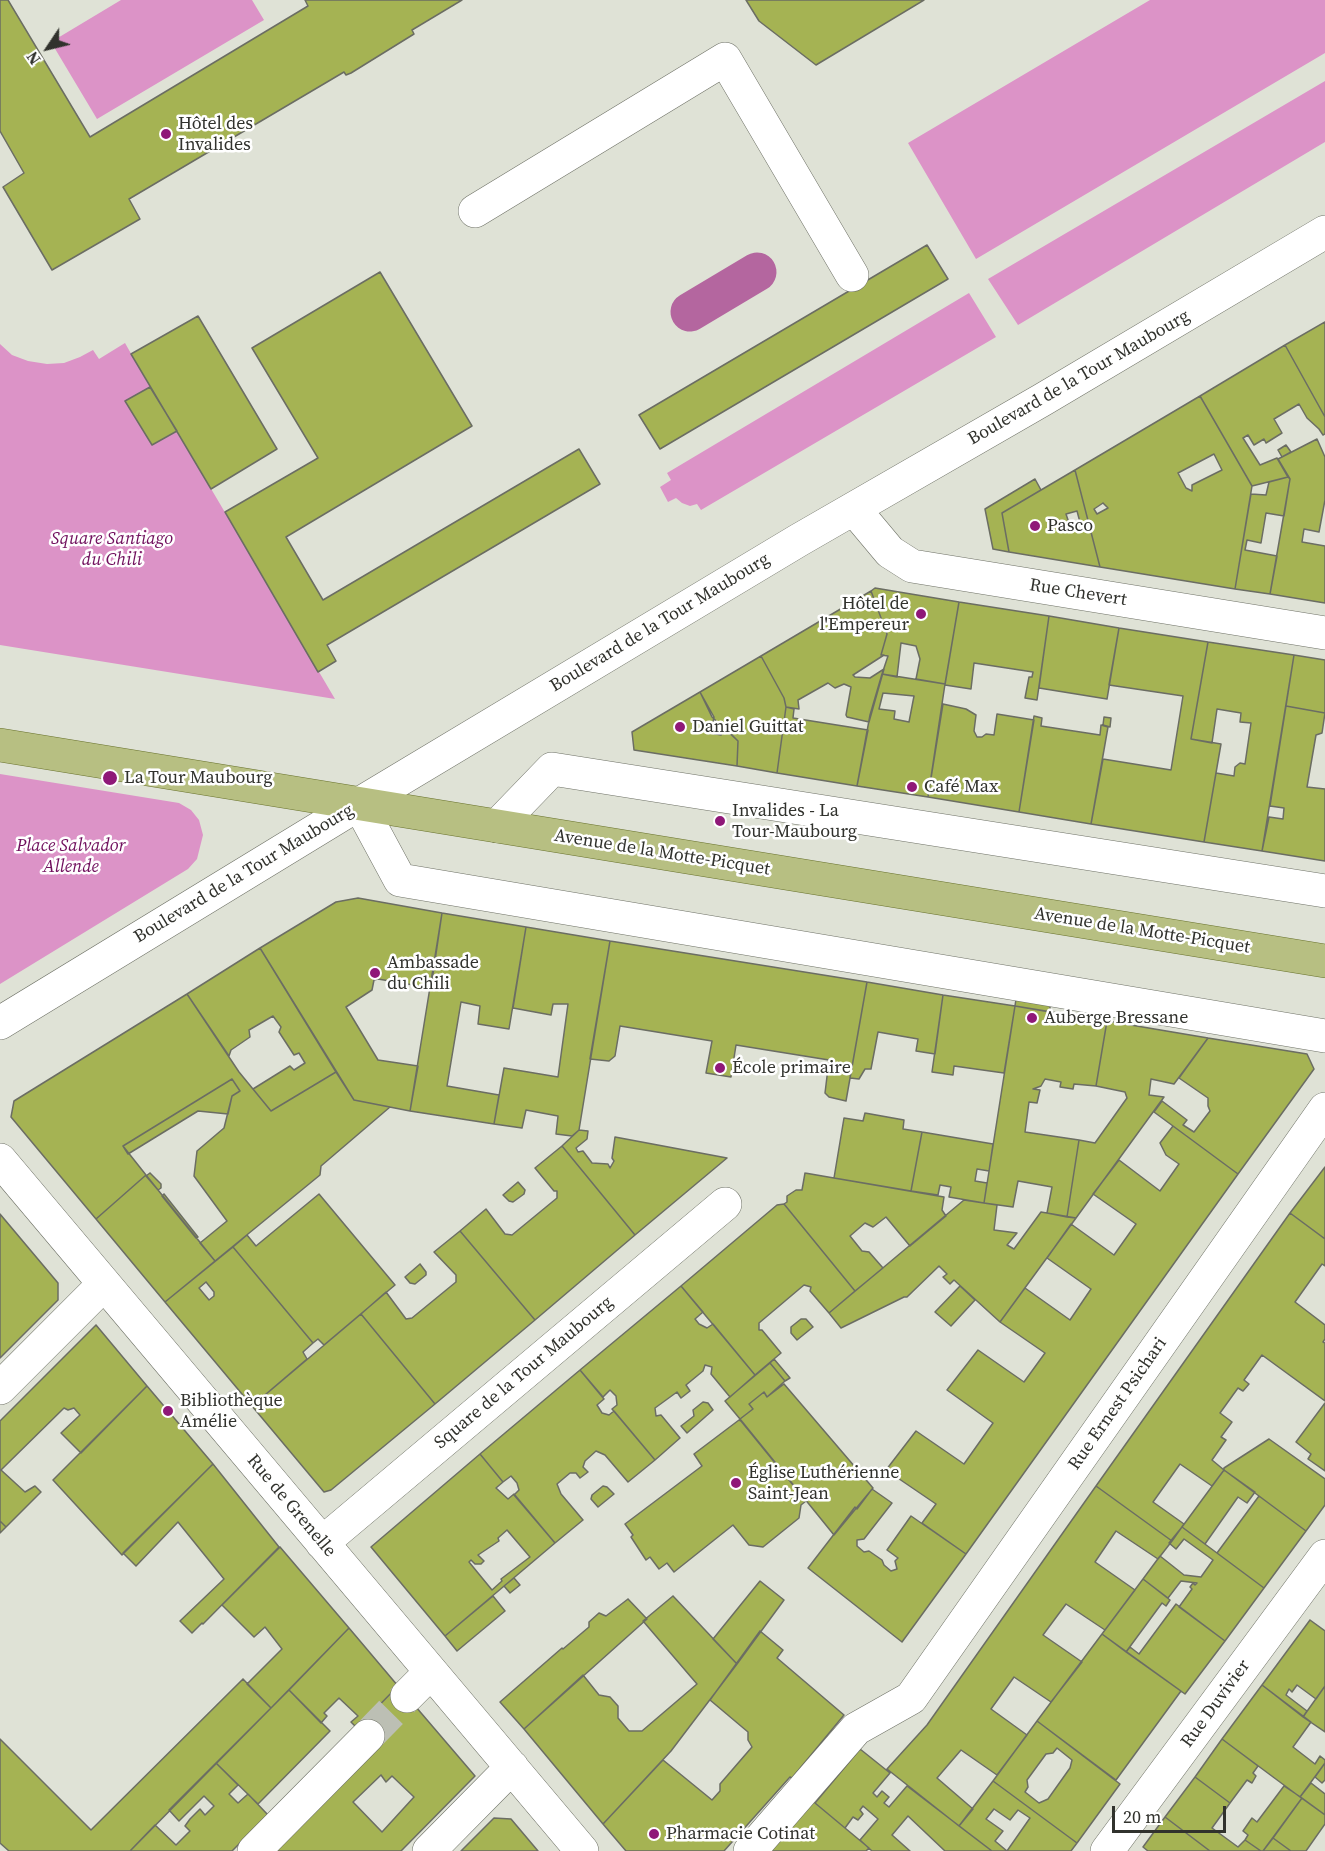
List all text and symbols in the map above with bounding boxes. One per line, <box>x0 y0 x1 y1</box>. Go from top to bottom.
north arrow <box>18 18 78 78</box>
text: N <box>21 47 46 69</box>
place label: Hôtel des Invalides <box>178 113 253 156</box>
marker: Hôtel des Invalides <box>159 127 173 141</box>
street label: Boulevard de la Tour Maubourg <box>964 306 1194 450</box>
place label: Pasco <box>1047 515 1093 537</box>
marker: Pasco <box>1028 519 1042 533</box>
park label: Square Santiago du Chili <box>51 528 173 570</box>
street label: Boulevard de la Tour Maubourg <box>546 549 774 697</box>
street label: Rue Chevert <box>1028 575 1128 611</box>
place label: Hôtel de l'Empereur <box>820 593 909 636</box>
marker: Hôtel de l'Empereur <box>914 607 928 621</box>
place label: Daniel Guittat <box>692 716 804 738</box>
marker: Daniel Guittat <box>673 720 687 734</box>
place label: La Tour Maubourg <box>124 767 273 789</box>
marker: La Tour Maubourg <box>101 769 119 787</box>
place label: Café Max <box>924 776 999 798</box>
marker: Café Max <box>905 780 919 794</box>
street label: Boulevard de la Tour Maubourg <box>130 800 358 948</box>
place label: Invalides - La Tour-Maubourg <box>732 800 857 842</box>
marker: Invalides - La Tour-Maubourg <box>713 814 727 828</box>
street label: Avenue de la Motte-Picquet <box>553 825 771 881</box>
park label: Place Salvador Allende <box>16 835 126 878</box>
street label: Avenue de la Motte-Picquet <box>1033 903 1251 959</box>
place label: Ambassade du Chili <box>387 952 479 994</box>
marker: Ambassade du Chili <box>368 966 382 980</box>
place label: Auberge Bressane <box>1044 1007 1188 1029</box>
marker: Auberge Bressane <box>1025 1011 1039 1025</box>
place label: École primaire <box>732 1057 851 1079</box>
marker: École primaire <box>713 1061 727 1075</box>
street label: Square de la Tour Maubourg <box>430 1292 618 1454</box>
street label: Rue Ernest Psichari <box>1064 1334 1172 1474</box>
place label: Bibliothèque Amélie <box>180 1390 283 1432</box>
marker: Bibliothèque Amélie <box>161 1404 175 1418</box>
street label: Rue de Grenelle <box>242 1450 340 1562</box>
place label: Église Luthérienne Saint-Jean <box>748 1462 900 1504</box>
marker: Église Luthérienne Saint-Jean <box>729 1476 743 1490</box>
street label: Rue Duvivier <box>1177 1656 1255 1752</box>
scale bar <box>1115 1794 1229 1832</box>
text: 20 m <box>1123 1804 1161 1829</box>
place label: Pharmacie Cotinat <box>666 1823 815 1845</box>
marker: Pharmacie Cotinat <box>647 1827 661 1841</box>

